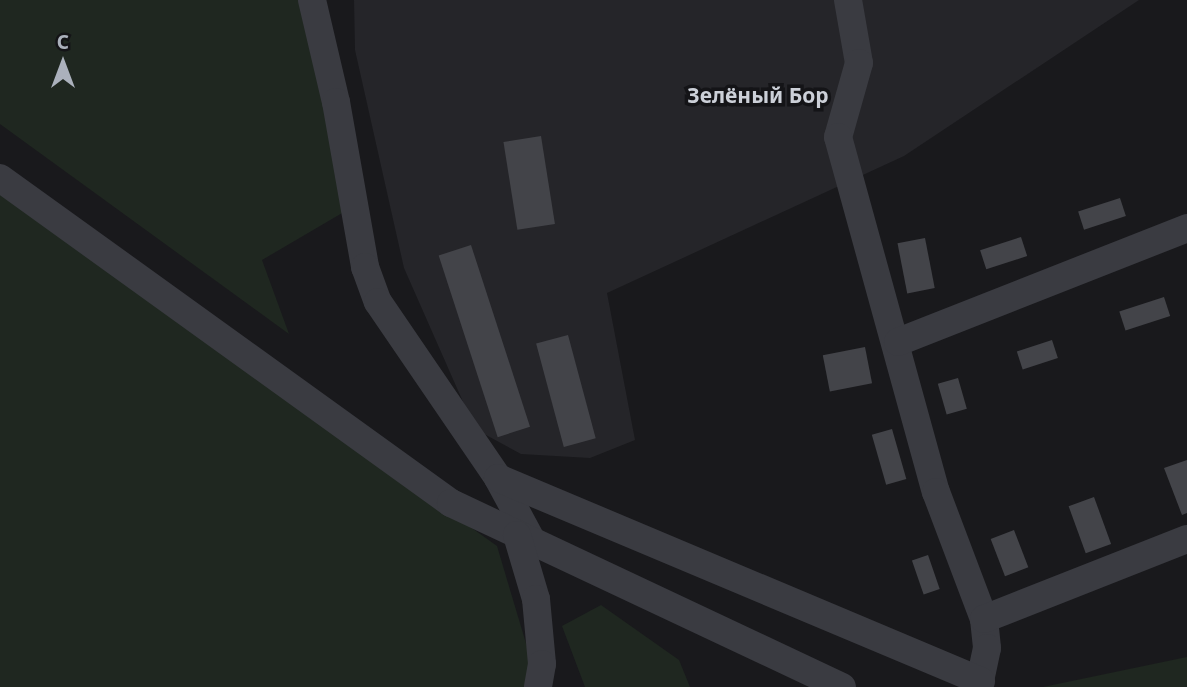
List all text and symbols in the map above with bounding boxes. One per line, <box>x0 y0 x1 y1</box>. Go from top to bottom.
north arrow <box>28 28 98 98</box>
text: С <box>57 29 69 55</box>
district label: Зелёный Бор <box>687 82 829 108</box>

